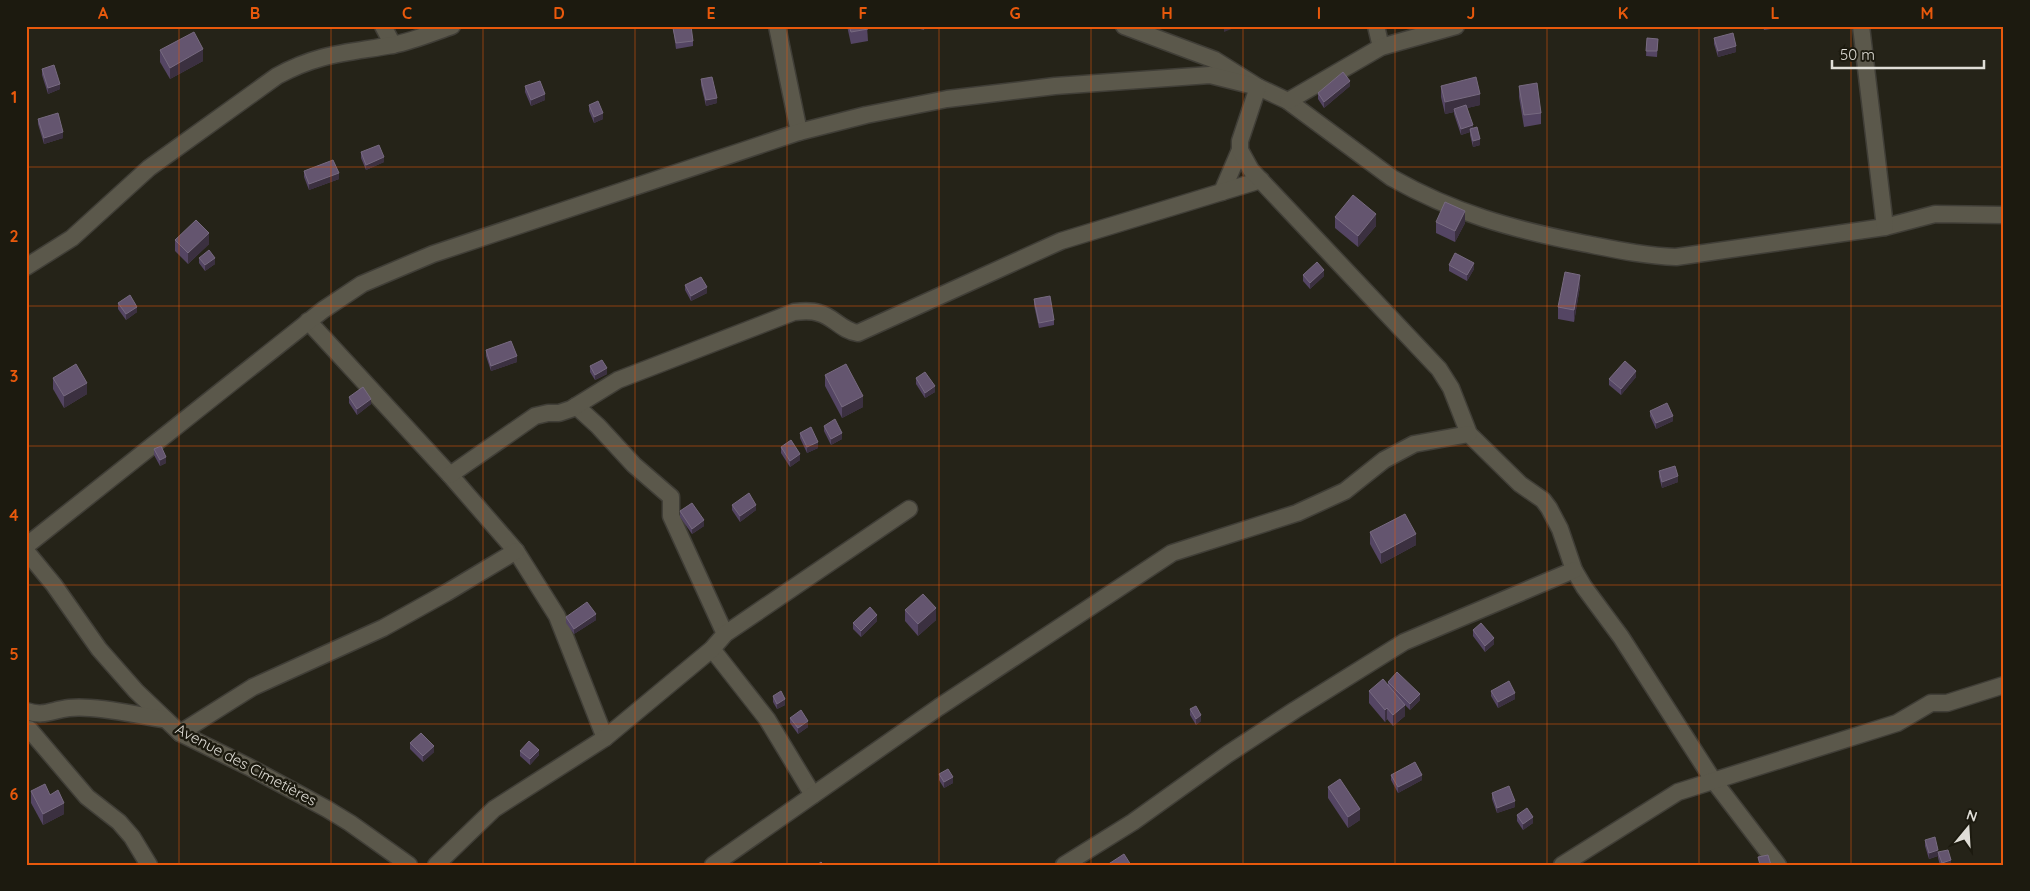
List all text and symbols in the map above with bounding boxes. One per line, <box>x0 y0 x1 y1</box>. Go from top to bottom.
text: A <box>98 3 109 23</box>
text: B <box>250 3 260 23</box>
text: C <box>402 3 412 23</box>
text: D <box>553 3 565 23</box>
text: E <box>706 3 716 23</box>
text: F <box>859 3 868 23</box>
text: G <box>1009 3 1021 23</box>
text: H <box>1161 3 1173 23</box>
text: I <box>1317 3 1321 23</box>
text: J <box>1467 3 1475 23</box>
text: K <box>1618 3 1628 23</box>
text: L <box>1771 3 1780 23</box>
text: M <box>1920 3 1934 23</box>
scale bar <box>1832 38 1985 70</box>
text: 50 m <box>1840 45 1875 64</box>
text: 1 <box>11 87 17 107</box>
text: 2 <box>9 226 19 246</box>
text: 3 <box>10 366 18 386</box>
text: 4 <box>9 505 19 525</box>
text: 5 <box>9 644 19 664</box>
street label: Avenue des Cimetières <box>172 719 320 810</box>
text: 6 <box>10 784 19 804</box>
north arrow <box>1942 804 1992 854</box>
text: N <box>1964 805 1980 826</box>

